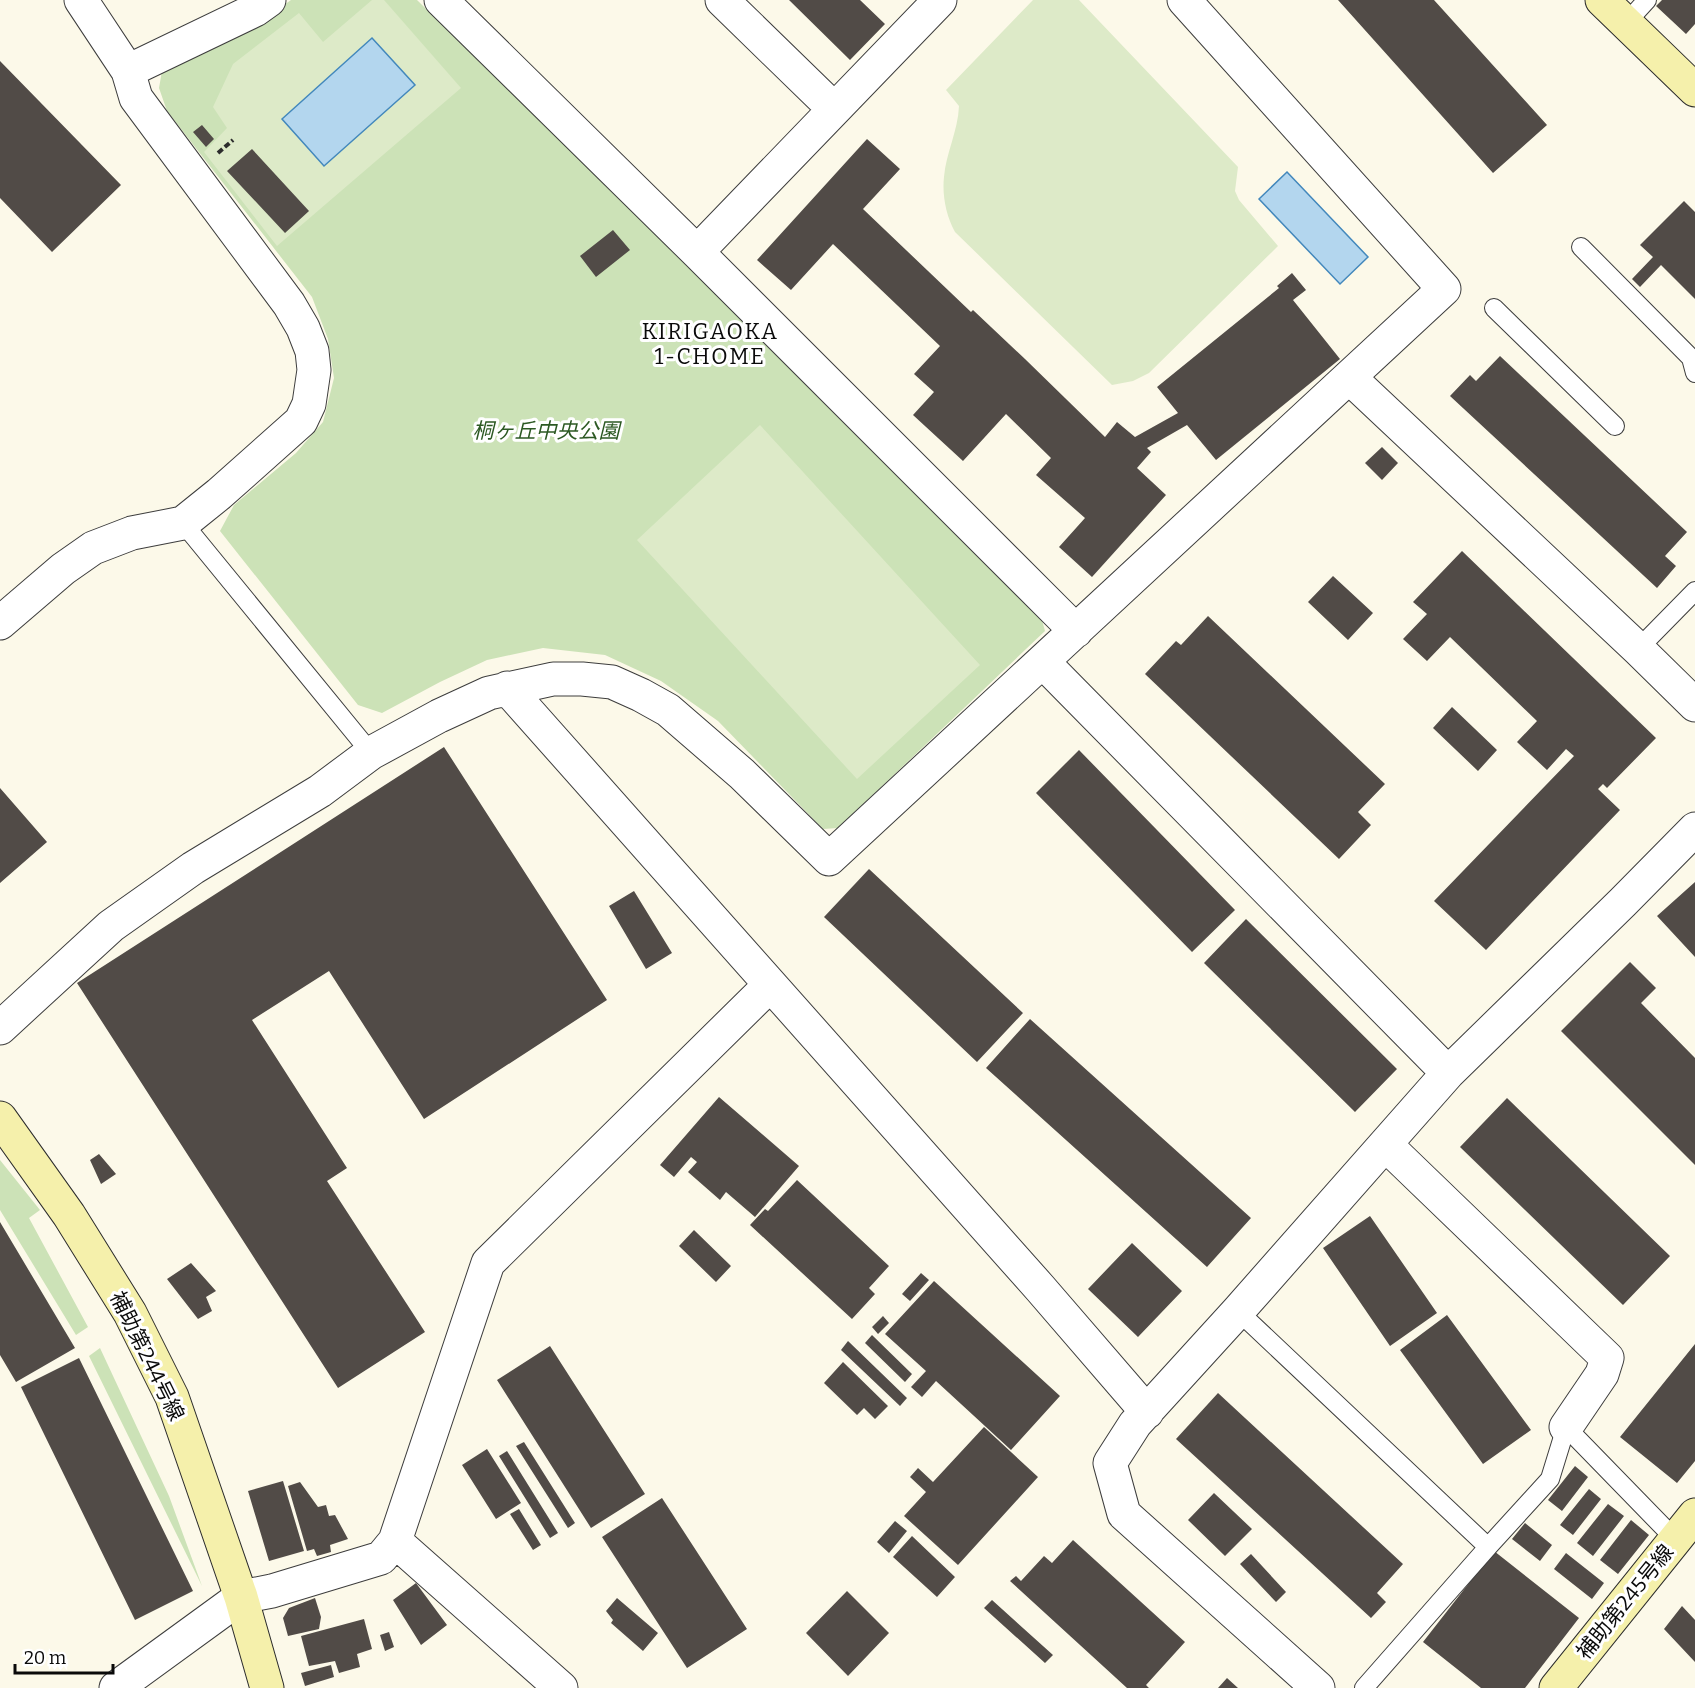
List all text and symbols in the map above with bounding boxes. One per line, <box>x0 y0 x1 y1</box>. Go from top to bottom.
district label: KIRIGAOKA 1-CHOME <box>642 318 778 370</box>
park label: 桐ヶ丘中央公園 <box>473 418 622 444</box>
street label: 補助第244号線 <box>104 1287 190 1425</box>
street label: 補助第245号線 <box>1571 1539 1679 1665</box>
scale bar <box>15 1637 112 1675</box>
text: 20 m <box>24 1647 66 1669</box>

